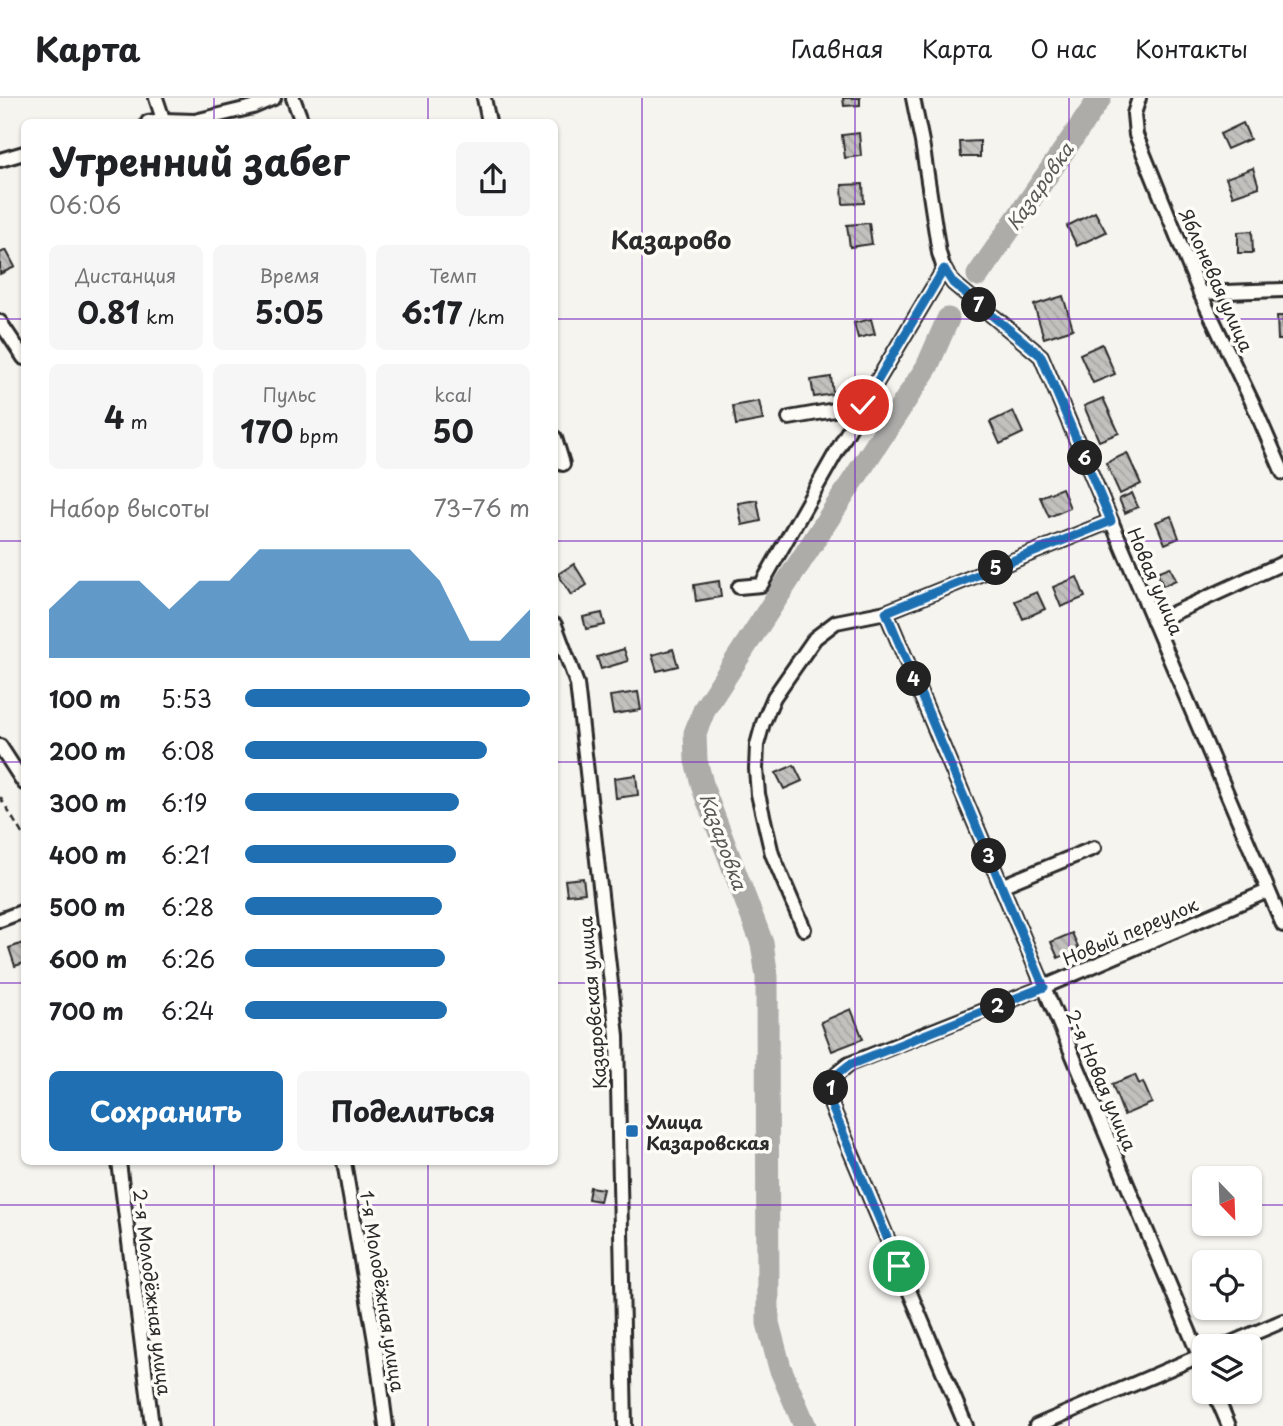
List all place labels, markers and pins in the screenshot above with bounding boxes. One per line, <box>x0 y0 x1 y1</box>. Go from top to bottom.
pin: 7 <box>962 288 996 322</box>
pin <box>833 375 893 435</box>
pin: 6 <box>1068 440 1102 476</box>
pin: 5 <box>978 550 1014 586</box>
pin: 4 <box>897 662 932 696</box>
pin: 3 <box>972 838 1006 874</box>
pin: 2 <box>981 988 1016 1024</box>
pin: 1 <box>814 1070 848 1105</box>
place label: Улица Казаровская <box>645 1108 770 1156</box>
marker: Улица Казаровская <box>624 1123 640 1139</box>
pin <box>869 1236 929 1296</box>

